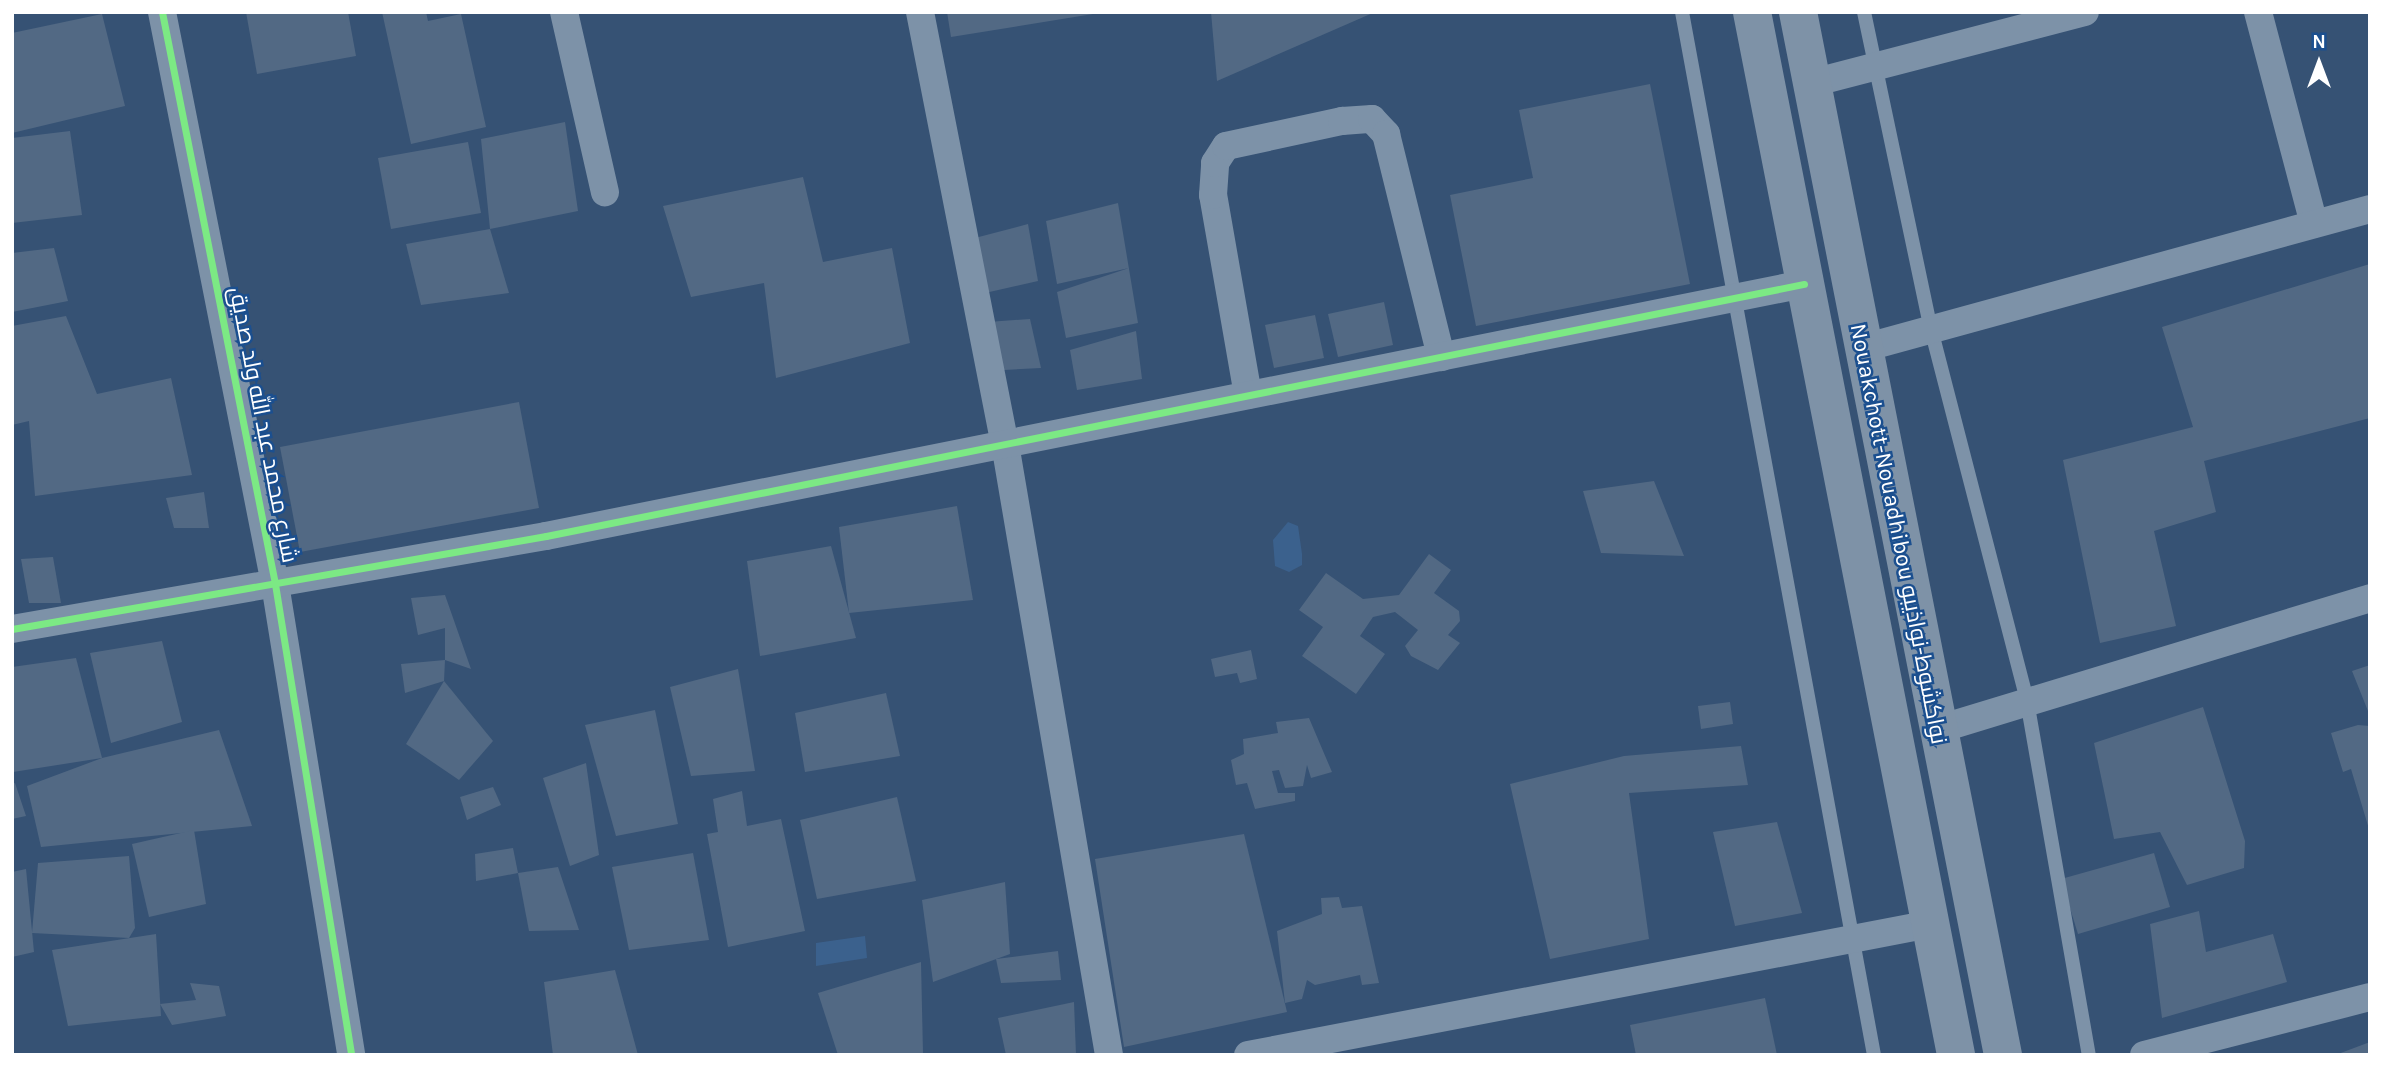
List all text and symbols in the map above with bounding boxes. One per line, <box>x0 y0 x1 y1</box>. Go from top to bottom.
north arrow <box>2284 28 2354 98</box>
text: N <box>2312 31 2326 53</box>
street label: شارع محمد عبد الله ولد صديق <box>223 285 303 565</box>
street label: Nouakchott-Nouadhibou نواكشوط-نواذيبو <box>1844 321 1952 747</box>

